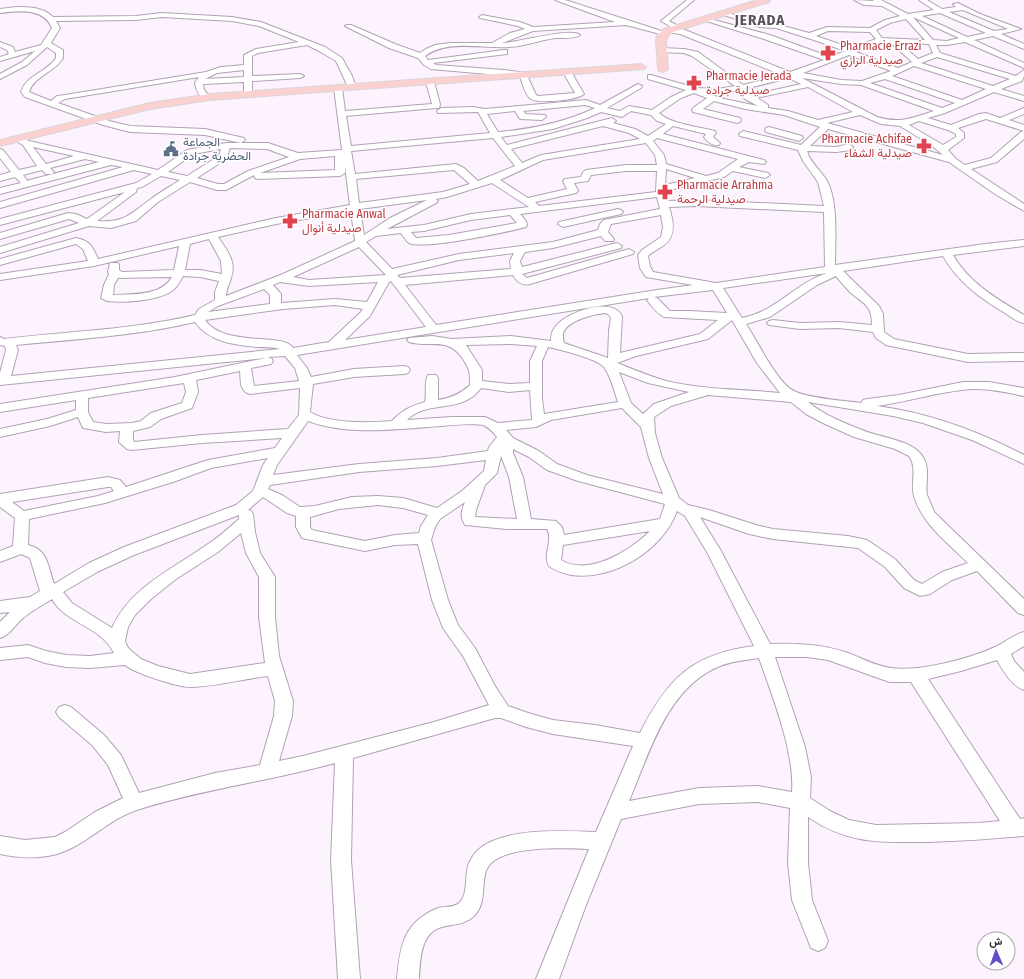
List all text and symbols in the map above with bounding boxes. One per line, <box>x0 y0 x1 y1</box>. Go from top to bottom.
district label: JERADA <box>734 11 785 29</box>
place label: Pharmacie Errazi صيدلية الرازي <box>840 39 922 70</box>
pharmacy icon: Pharmacie Errazi صيدلية الرازي <box>819 44 837 62</box>
place label: Pharmacie Jerada صيدلية جرادة <box>706 69 792 98</box>
pharmacy icon: Pharmacie Jerada صيدلية جرادة <box>685 74 703 92</box>
place label: Pharmacie Achifae صيدلية الشفاء <box>822 132 912 160</box>
place label: الجماعة الحضرية جرادة <box>183 135 251 164</box>
pharmacy icon: Pharmacie Achifae صيدلية الشفاء <box>915 137 933 155</box>
public building icon: الجماعة الحضرية جرادة <box>162 140 180 158</box>
place label: Pharmacie Arrahma صيدلية الرحمة <box>677 178 773 207</box>
pharmacy icon: Pharmacie Arrahma صيدلية الرحمة <box>656 183 674 201</box>
place label: Pharmacie Anwal صيدلية أنوال <box>302 207 386 236</box>
pharmacy icon: Pharmacie Anwal صيدلية أنوال <box>281 212 299 230</box>
north arrow <box>976 931 1016 971</box>
text: ش <box>989 935 1003 948</box>

